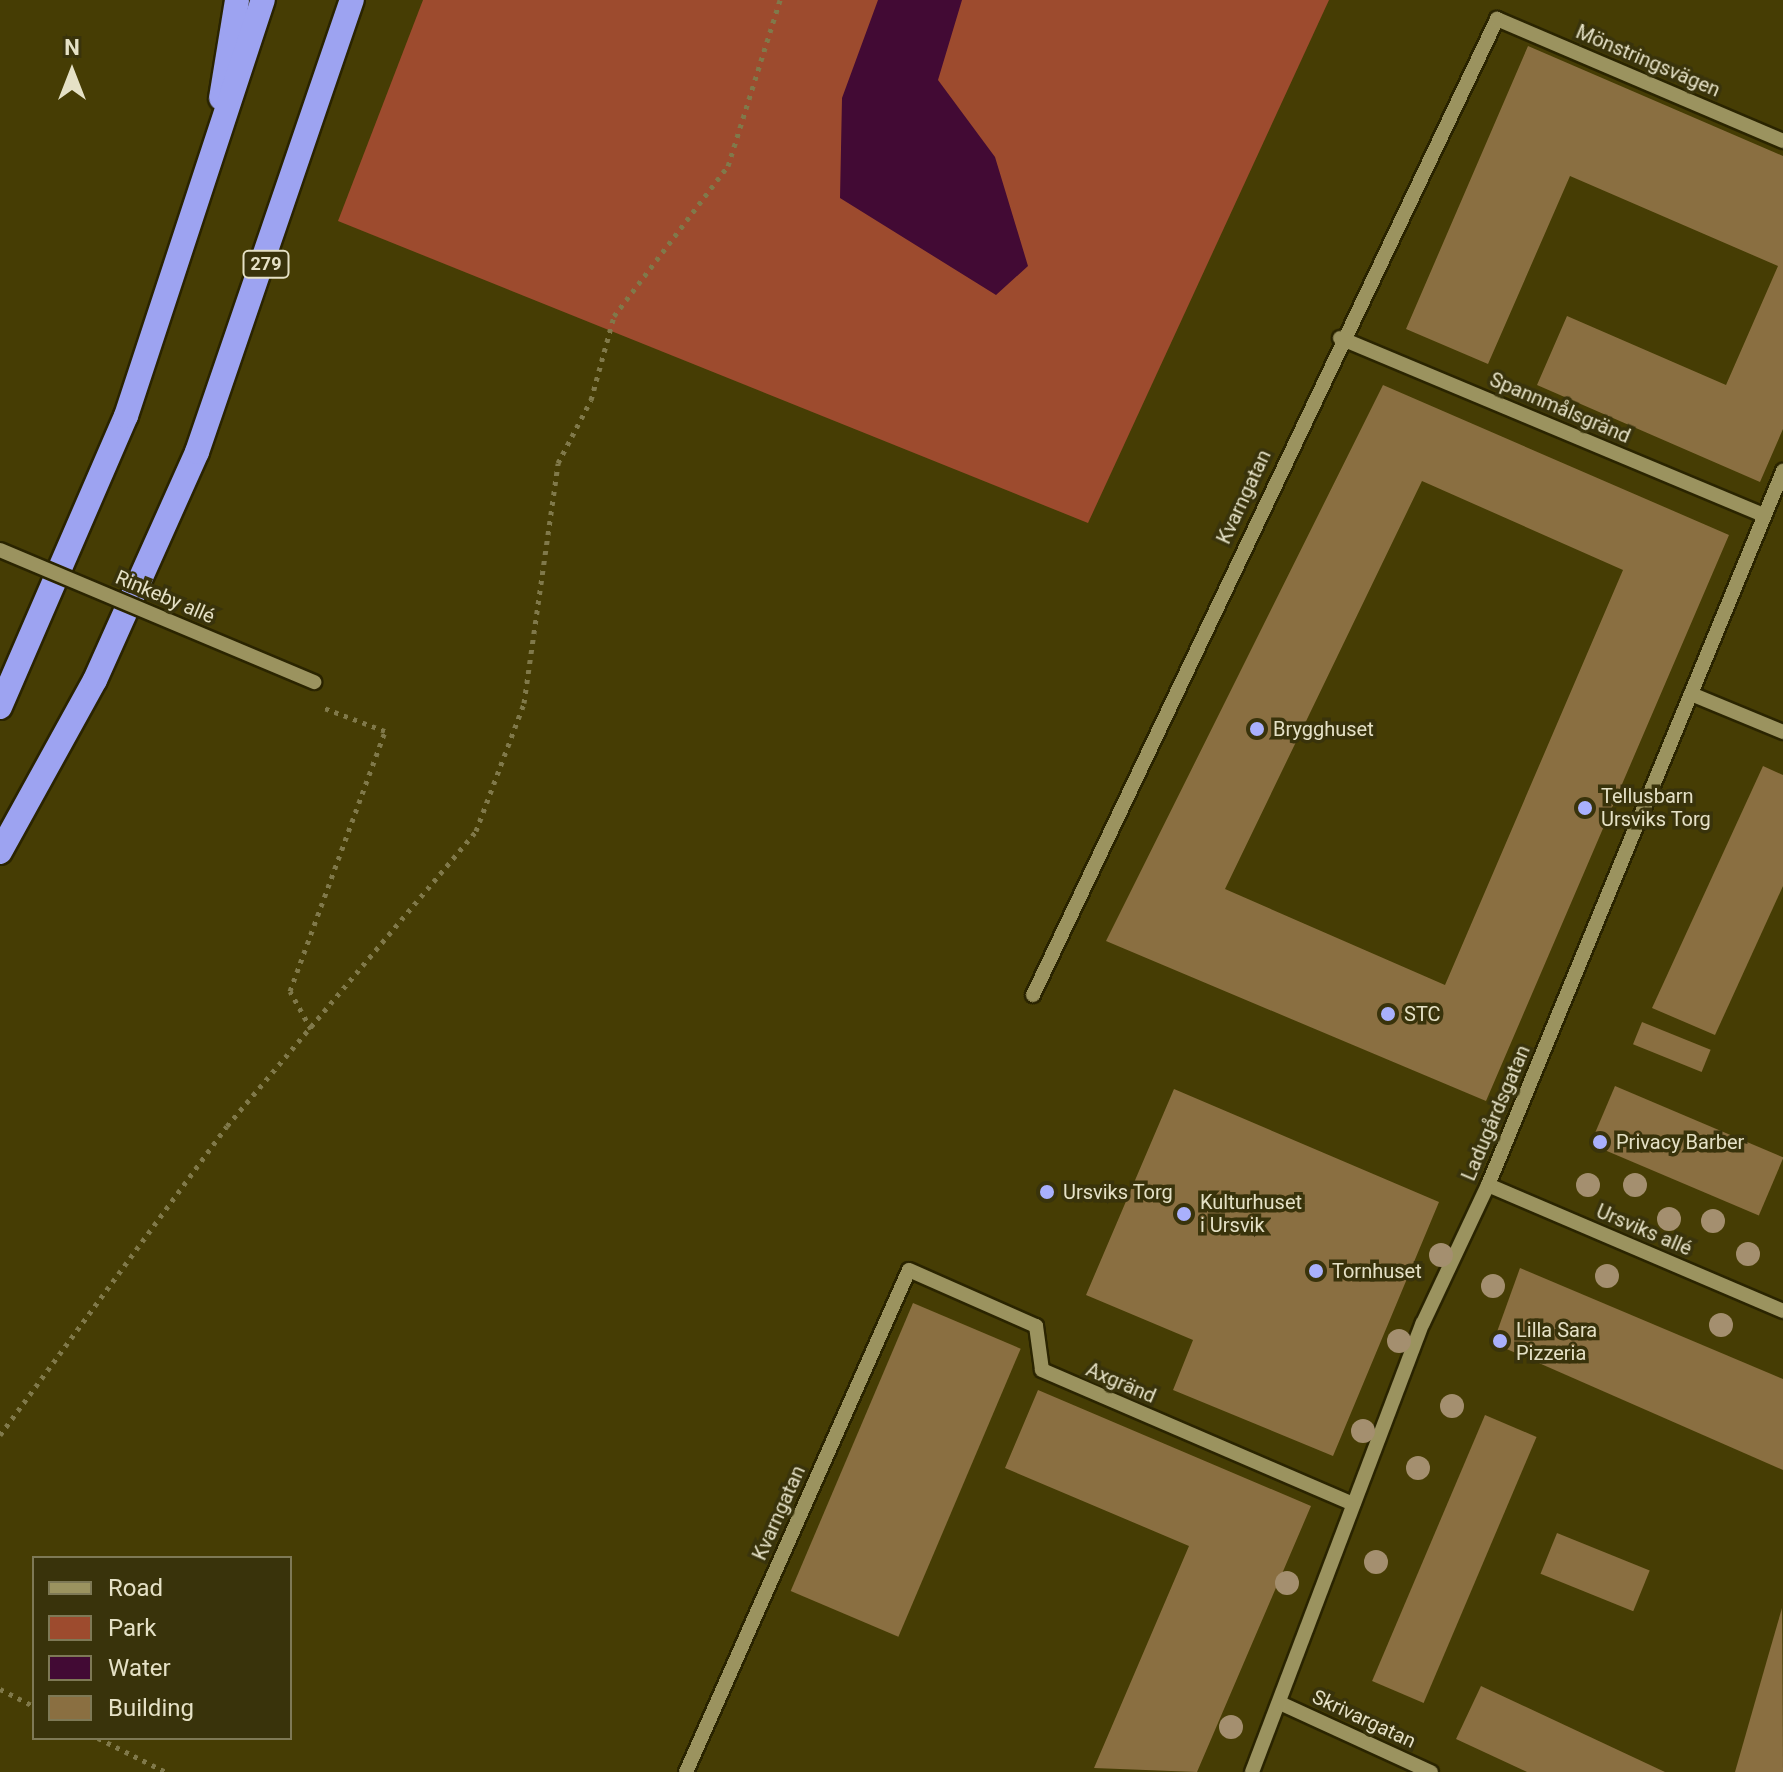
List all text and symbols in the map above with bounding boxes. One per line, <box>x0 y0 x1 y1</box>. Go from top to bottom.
street label: Mönstringsvägen <box>1572 20 1724 102</box>
north arrow <box>32 32 112 112</box>
text: N <box>64 35 80 60</box>
road number: 279 <box>242 250 290 278</box>
street label: Spannmålsgränd <box>1486 368 1634 448</box>
street label: Kvarngatan <box>1212 446 1276 548</box>
street label: Rinkeby allé <box>112 565 218 629</box>
place label: Brygghuset <box>1273 717 1374 741</box>
marker: Brygghuset <box>1248 720 1266 738</box>
place label: Tellusbarn Ursviks Torg <box>1601 784 1711 831</box>
marker: Tellusbarn Ursviks Torg <box>1576 799 1594 817</box>
place label: STC <box>1404 1002 1441 1026</box>
marker: STC <box>1379 1005 1397 1023</box>
street label: Ladugårdsgatan <box>1457 1042 1535 1184</box>
place label: Privacy Barber <box>1616 1130 1744 1154</box>
marker: Privacy Barber <box>1591 1133 1609 1151</box>
place label: Ursviks Torg <box>1063 1180 1173 1204</box>
marker: Ursviks Torg <box>1038 1183 1056 1201</box>
place label: Kulturhuset i Ursvik <box>1200 1190 1302 1237</box>
street label: Ursviks allé <box>1593 1199 1695 1261</box>
marker: Kulturhuset i Ursvik <box>1175 1205 1193 1223</box>
place label: Tornhuset <box>1332 1259 1422 1283</box>
marker: Tornhuset <box>1307 1262 1325 1280</box>
place label: Lilla Sara Pizzeria <box>1516 1318 1597 1365</box>
marker: Lilla Sara Pizzeria <box>1491 1332 1509 1350</box>
street label: Axgränd <box>1082 1358 1160 1408</box>
street label: Kvarngatan <box>748 1462 810 1564</box>
legend <box>32 1556 292 1740</box>
text: Road <box>108 1574 163 1602</box>
text: Park <box>108 1614 156 1642</box>
text: Water <box>108 1654 171 1682</box>
street label: Skrivargatan <box>1309 1685 1419 1753</box>
text: Building <box>108 1694 194 1722</box>

